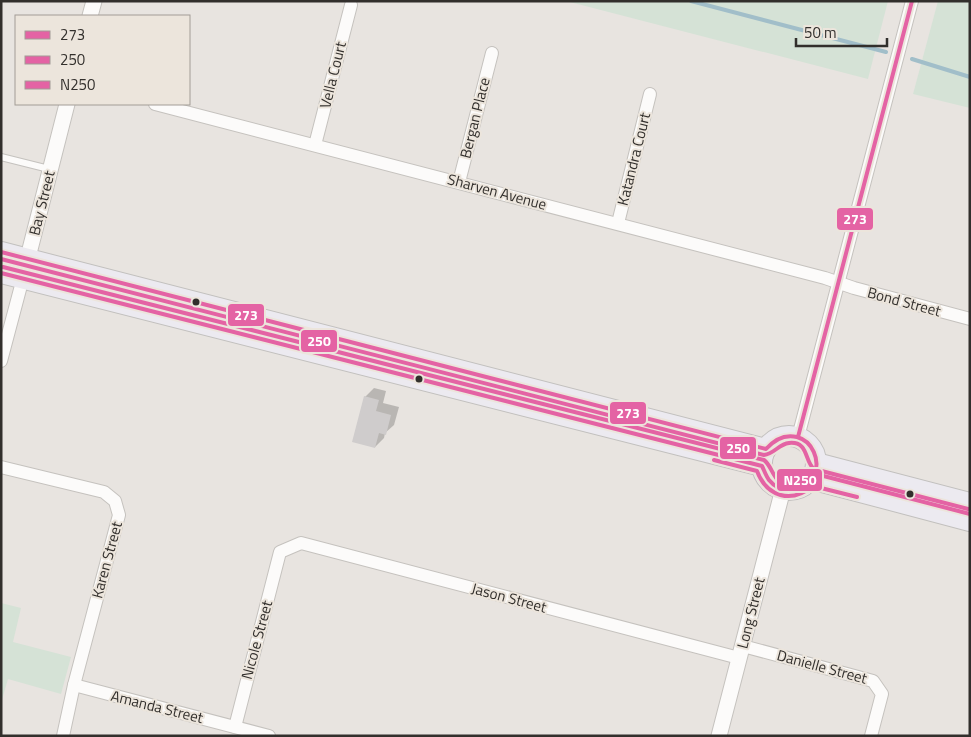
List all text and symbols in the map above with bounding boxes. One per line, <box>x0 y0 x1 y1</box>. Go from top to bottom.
legend <box>15 15 190 105</box>
scale bar <box>796 15 887 47</box>
text: 50 m <box>804 21 837 44</box>
text: 273 <box>60 23 85 46</box>
street label: Vella Court <box>313 38 352 111</box>
text: 250 <box>60 48 85 71</box>
text: N250 <box>60 73 95 96</box>
street label: Bergan Place <box>453 75 496 161</box>
street label: Katandra Court <box>611 109 656 208</box>
street label: Bay Street <box>22 167 61 238</box>
street label: Sharven Avenue <box>445 167 549 216</box>
line badge: 273 <box>836 207 874 231</box>
text: 273 <box>843 208 867 229</box>
street label: Bond Street <box>865 281 944 323</box>
unlabelled marker <box>191 297 201 307</box>
line badge: 273 <box>227 303 265 327</box>
text: 273 <box>234 304 258 325</box>
line badge: 250 <box>300 329 338 353</box>
text: 250 <box>307 330 331 351</box>
unlabelled marker <box>414 374 424 384</box>
line badge: 273 <box>609 401 647 425</box>
text: 273 <box>616 402 640 423</box>
line badge: 250 <box>719 436 757 460</box>
text: 250 <box>726 437 750 458</box>
line badge: N250 <box>776 468 823 492</box>
text: N250 <box>783 469 817 490</box>
unlabelled marker <box>905 489 915 499</box>
street label: Karen Street <box>85 518 128 601</box>
street label: Long Street <box>731 574 771 651</box>
street label: Jason Street <box>469 576 550 619</box>
street label: Nicole Street <box>235 597 278 682</box>
street label: Danielle Street <box>774 643 871 690</box>
street label: Amanda Street <box>108 684 206 729</box>

